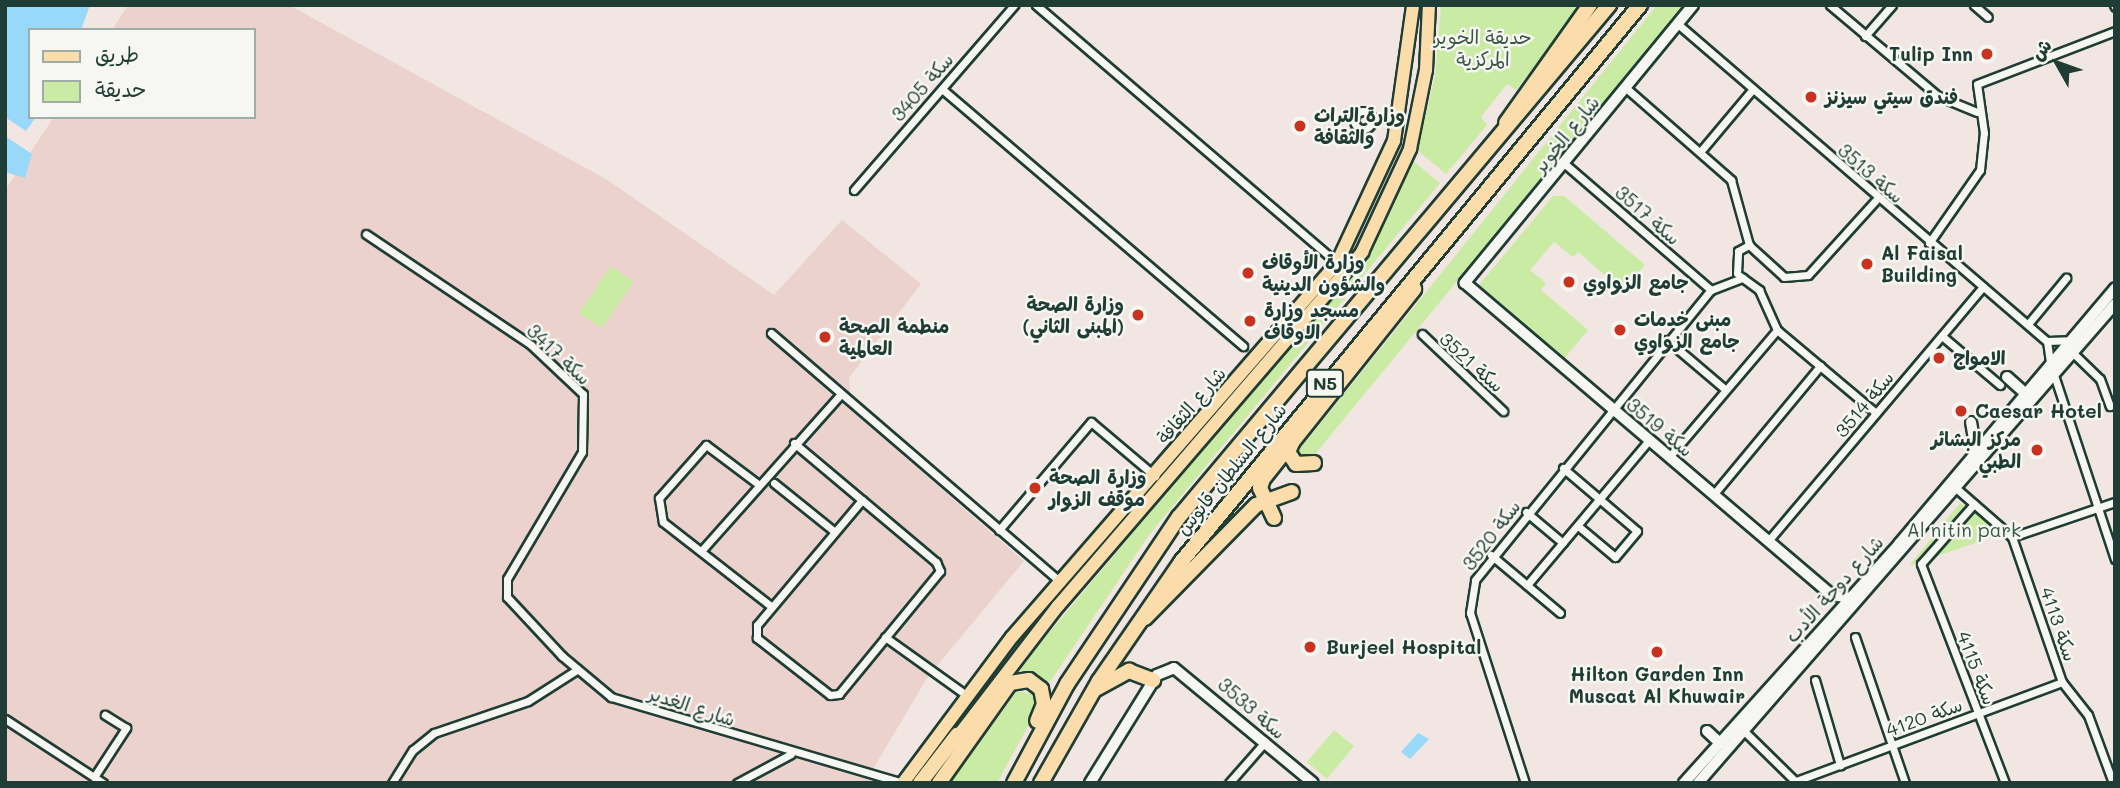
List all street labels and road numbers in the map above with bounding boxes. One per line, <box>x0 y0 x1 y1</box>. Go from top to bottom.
street label: سكة 3405 <box>886 48 958 126</box>
street label: شارع الخوير <box>1528 91 1604 177</box>
street label: سكة 3513 <box>1833 138 1909 208</box>
street label: سكة 3517 <box>1611 180 1685 250</box>
street label: سكة 3417 <box>522 319 596 389</box>
street label: سكة 3521 <box>1435 327 1509 397</box>
street label: شارع الثقافة <box>1151 362 1231 448</box>
street label: سكة 3514 <box>1830 366 1898 442</box>
road number: N5 <box>1306 368 1344 398</box>
street label: سكة 3519 <box>1622 393 1698 461</box>
street label: شارع السلطان قابوس <box>1171 398 1291 540</box>
street label: سكة 3520 <box>1457 495 1525 575</box>
street label: شارع دوحة الأدب <box>1780 531 1888 647</box>
street label: سكة 4113 <box>2036 584 2082 664</box>
street label: سكة 4115 <box>1953 628 2001 708</box>
street label: سكة 3533 <box>1213 672 1291 744</box>
street label: شارع الغدير <box>646 681 738 731</box>
street label: سكة 4120 <box>1883 693 1965 741</box>

